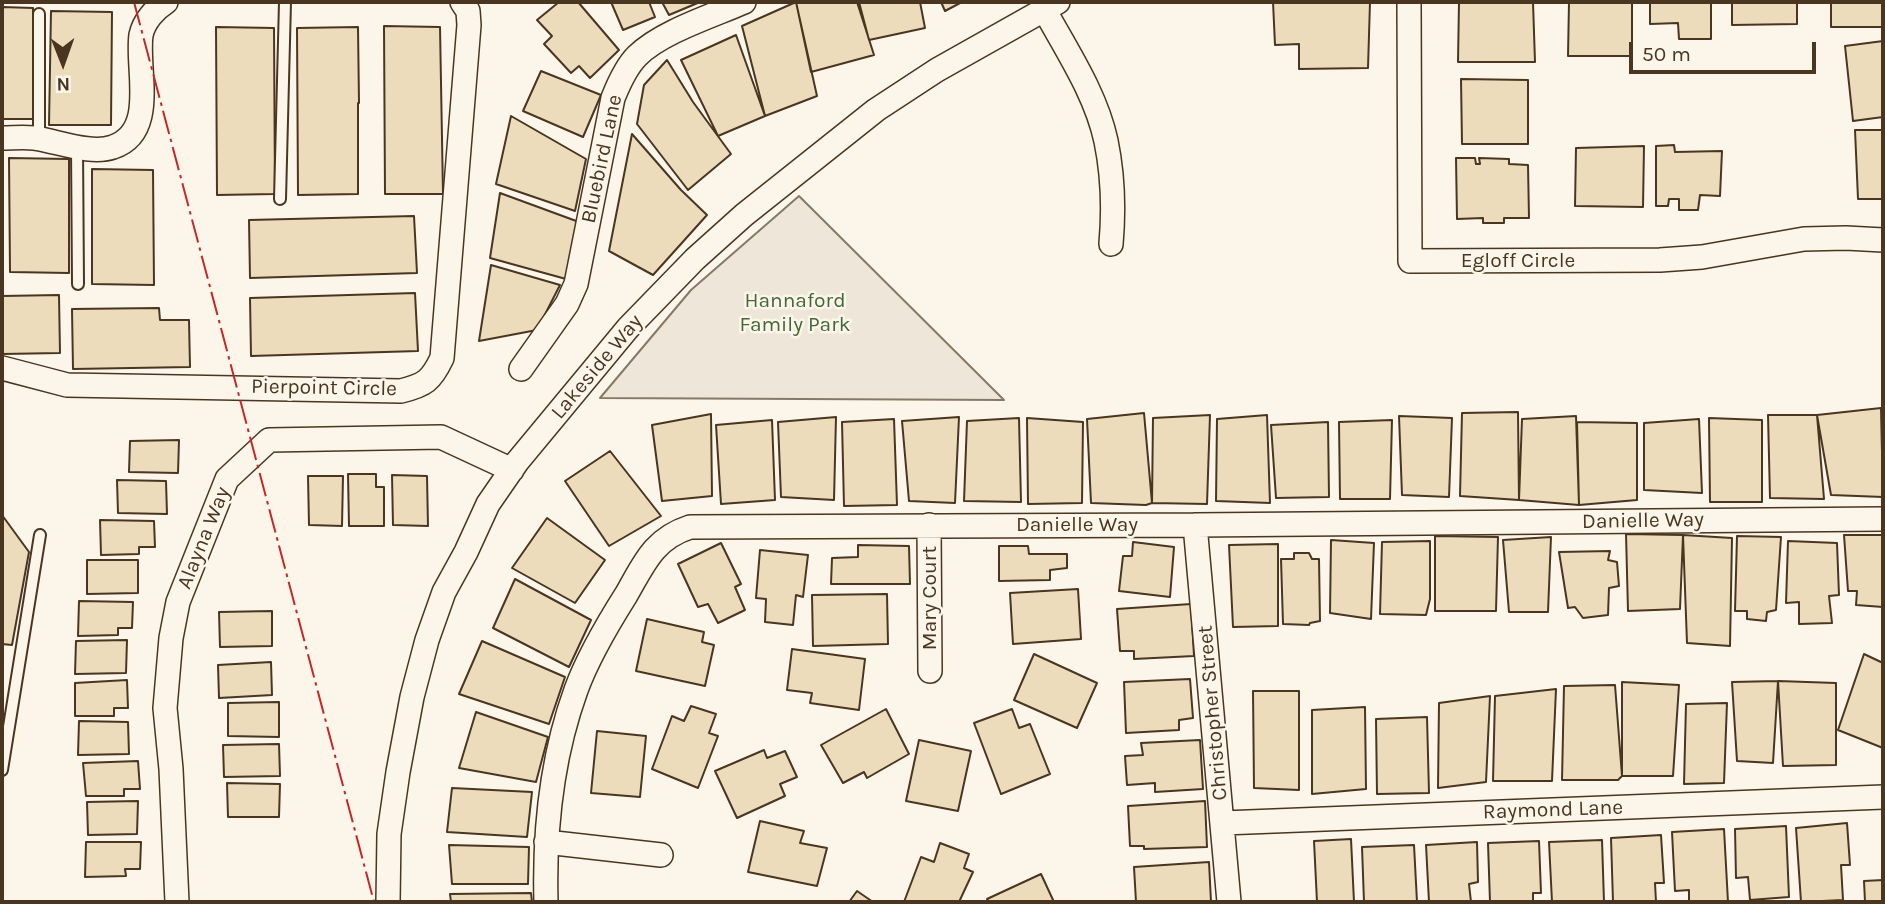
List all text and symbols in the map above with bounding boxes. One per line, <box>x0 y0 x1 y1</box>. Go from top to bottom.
north arrow <box>28 28 98 98</box>
scale bar <box>1633 28 1820 72</box>
text: 50 m <box>1642 42 1691 66</box>
text: N <box>56 73 70 95</box>
street label: Bluebird Lane <box>576 92 628 226</box>
street label: Egloff Circle <box>1461 248 1575 274</box>
park label: Hannaford Family Park <box>739 288 851 338</box>
street label: Lakeside Way <box>546 310 648 424</box>
street label: Pierpoint Circle <box>251 374 397 402</box>
street label: Alayna Way <box>172 483 236 593</box>
street label: Danielle Way <box>1582 507 1704 535</box>
street label: Danielle Way <box>1016 512 1138 538</box>
street label: Mary Court <box>917 546 943 650</box>
street label: Christopher Street <box>1193 624 1233 802</box>
street label: Raymond Lane <box>1482 795 1624 825</box>

